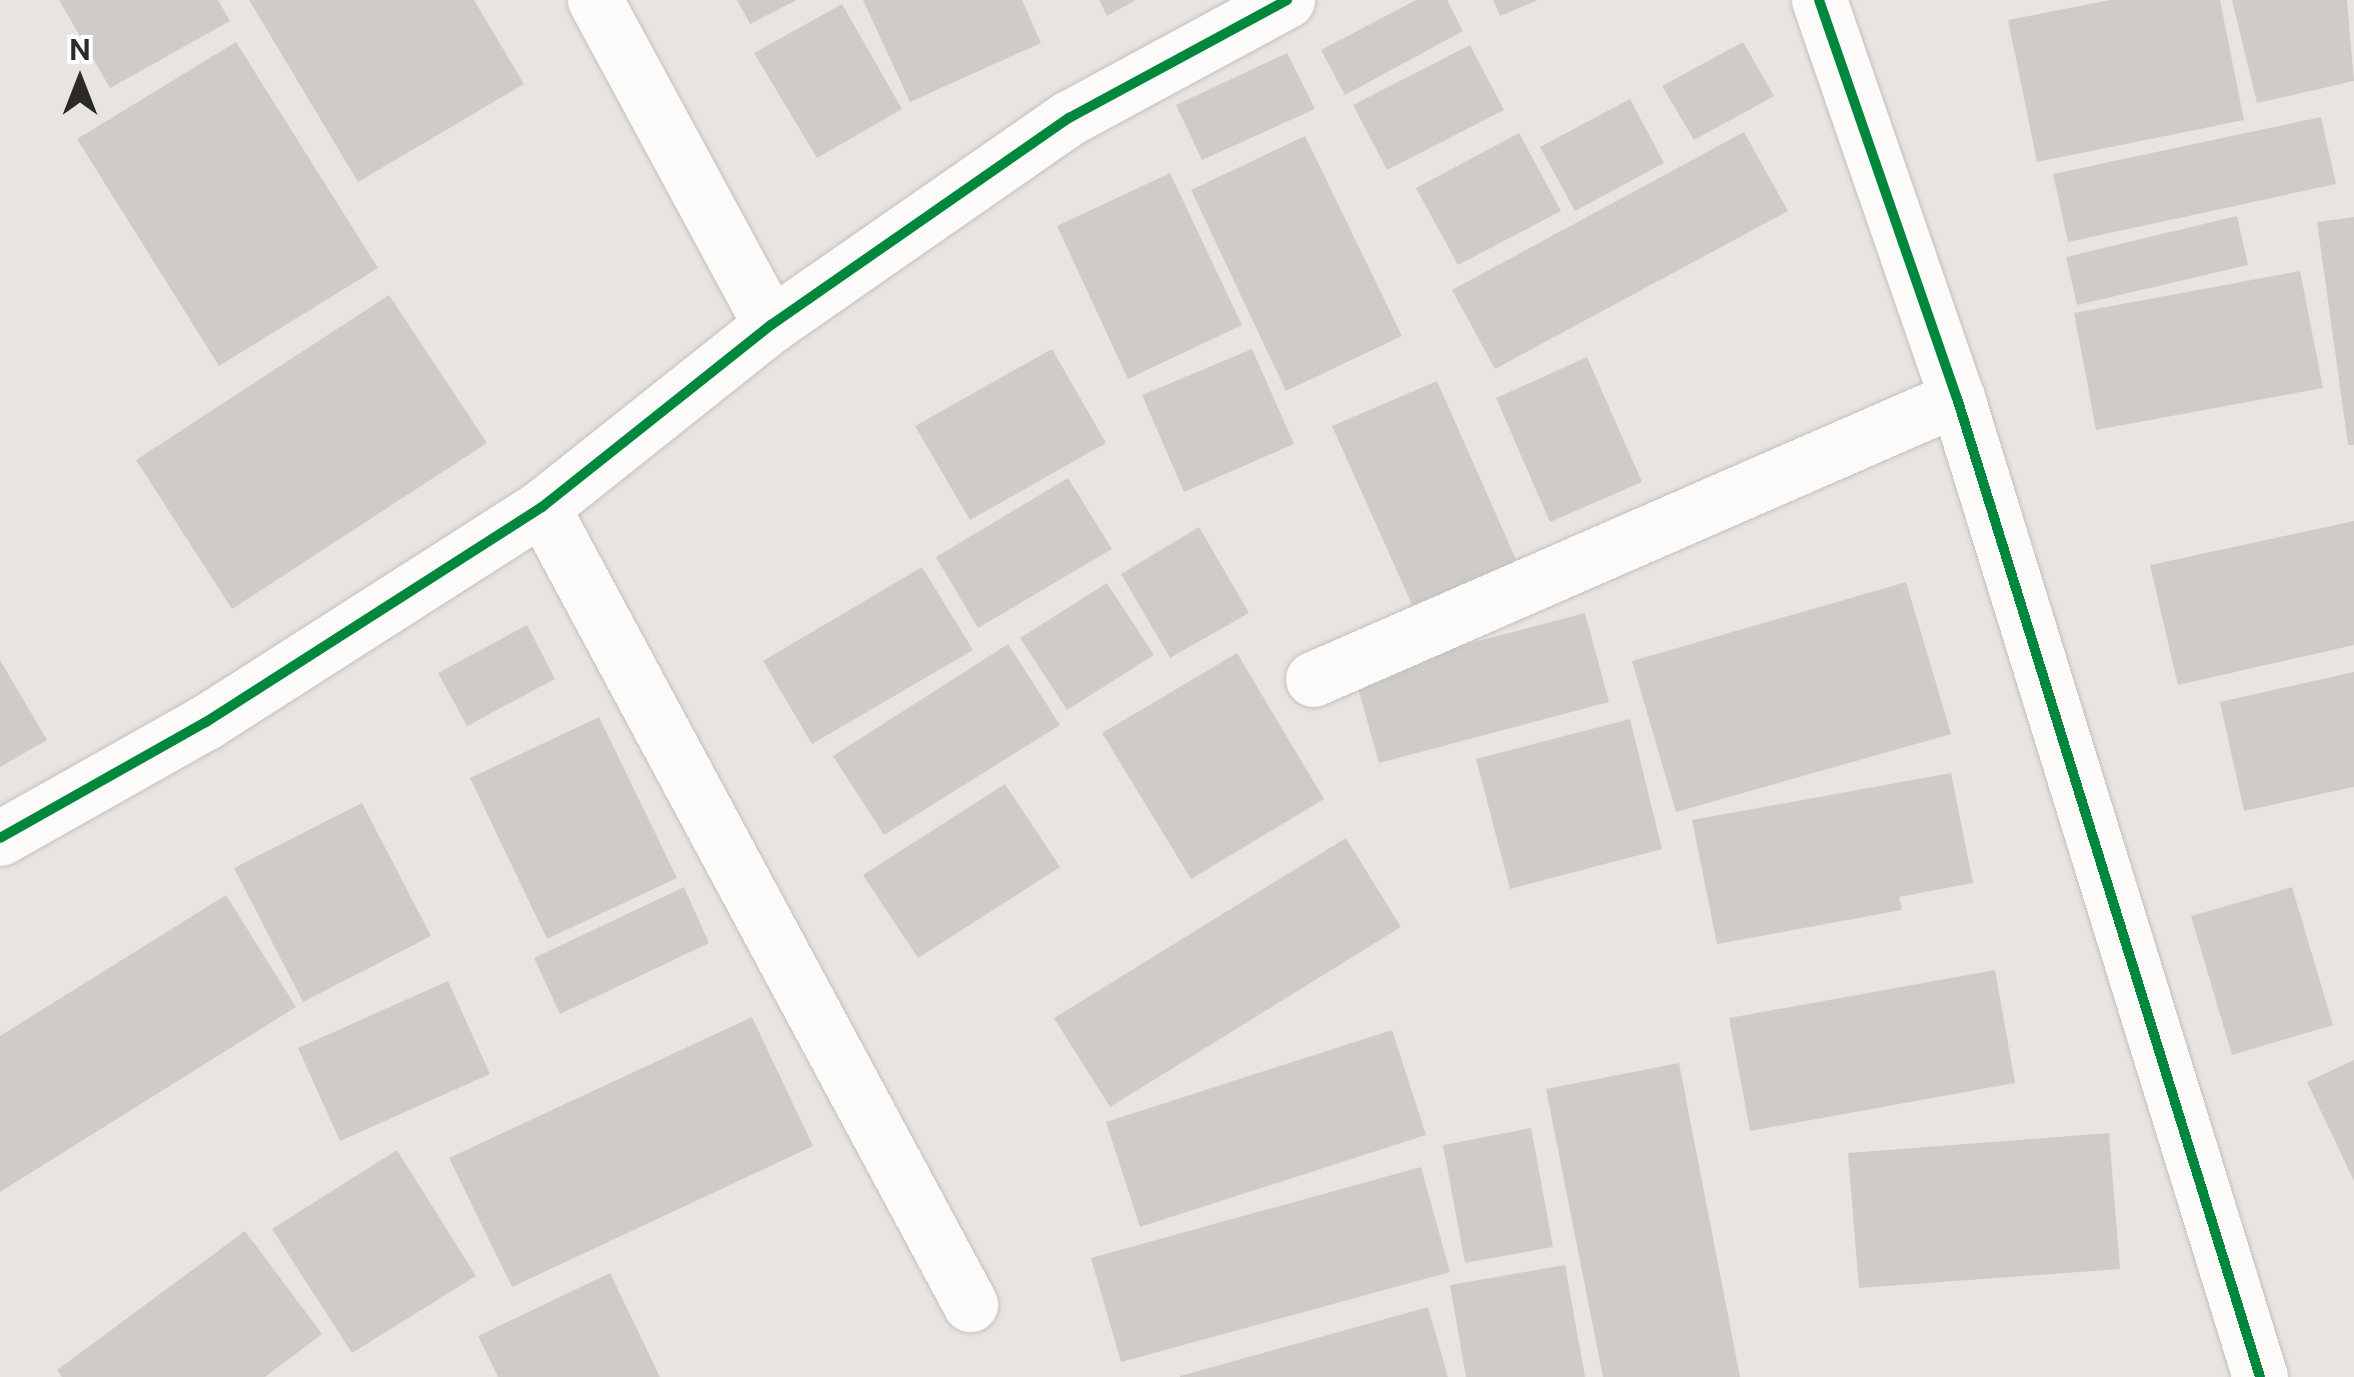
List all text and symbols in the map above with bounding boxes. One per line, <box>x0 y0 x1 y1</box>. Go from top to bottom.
north arrow <box>30 30 130 130</box>
text: N <box>69 33 91 66</box>

